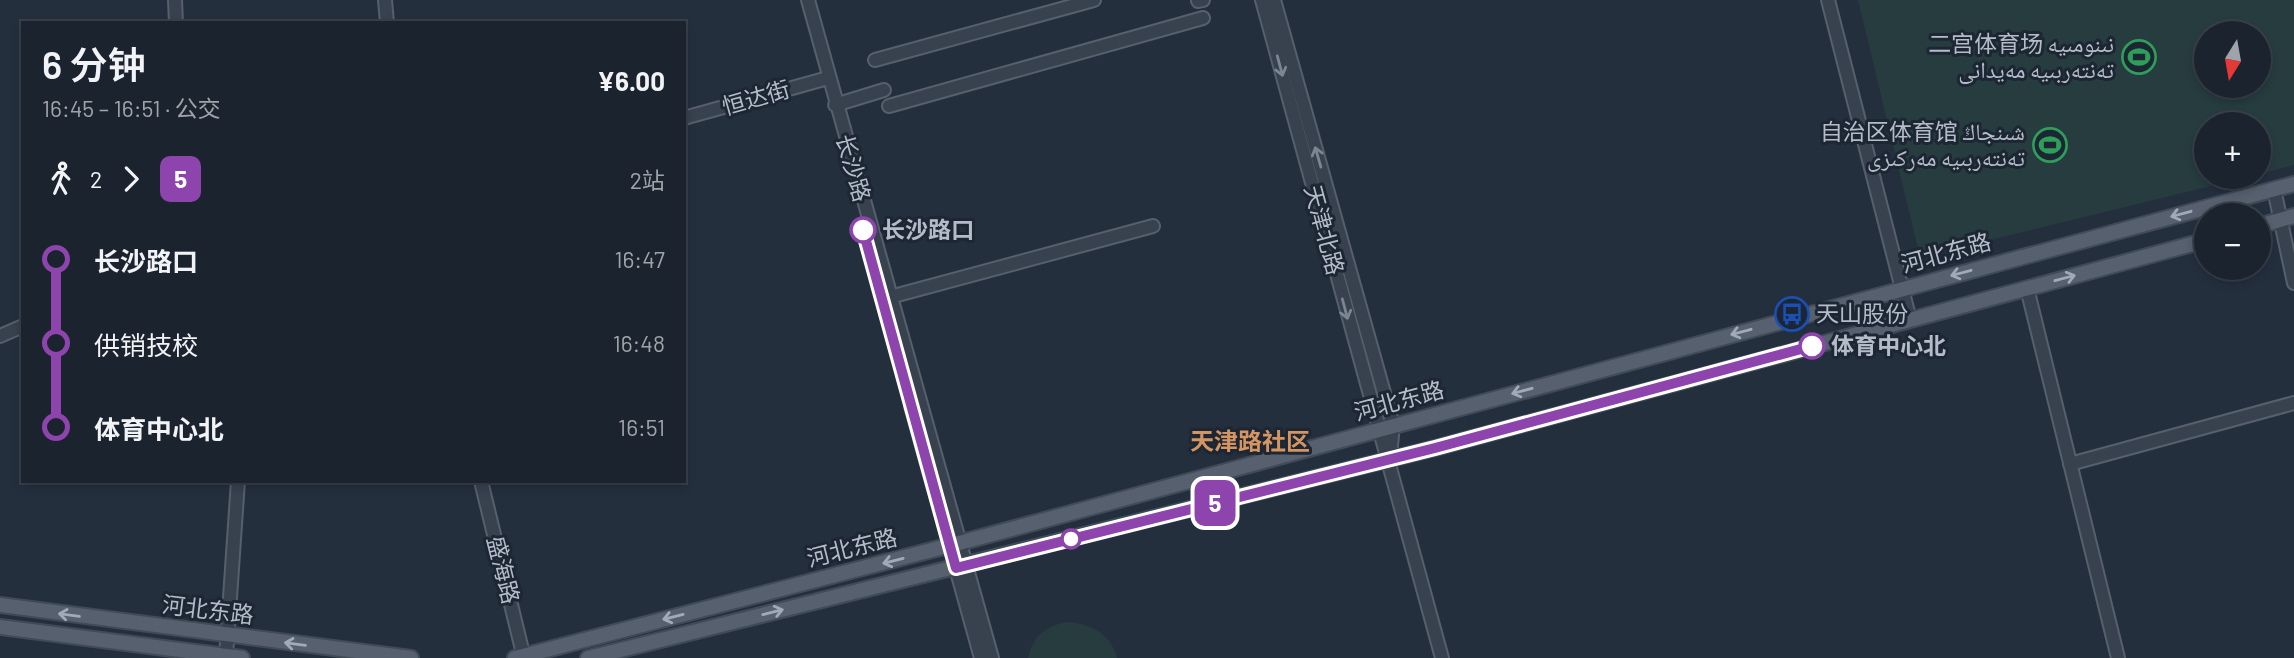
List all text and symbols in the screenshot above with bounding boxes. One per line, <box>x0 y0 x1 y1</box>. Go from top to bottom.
north arrow <box>2194 21 2272 98</box>
map controls <box>2194 21 2271 280</box>
place label: 二宫体育场 نىنومىيە تەنتەربىيە مەيدانى <box>1928 29 2114 84</box>
sports icon: 二宫体育场 نىنومىيە تەنتەربىيە مەيدانى <box>2120 38 2158 76</box>
text: 6 分钟 <box>42 41 146 87</box>
one-way arrow <box>1274 55 1287 77</box>
text: ¥6.00 <box>597 65 665 96</box>
street label: 恒达街 <box>719 74 793 120</box>
text: 16:45 – 16:51 · 公交 <box>42 94 221 122</box>
button: + <box>2194 112 2271 189</box>
place label: 自治区体育馆 شىنجاڭ تەنتەربىيە مەركىزى <box>1820 117 2025 172</box>
sports icon: 自治区体育馆 شىنجاڭ تەنتەربىيە مەركىزى <box>2031 126 2069 164</box>
street label: 长沙路 <box>831 131 877 205</box>
one-way arrow <box>1311 146 1324 168</box>
icon: walk <box>42 160 80 198</box>
icon: forward <box>112 160 150 198</box>
text: 5 <box>174 164 187 193</box>
text: 2 <box>90 165 102 193</box>
text: 2站 <box>630 166 665 194</box>
street label: 天津北路 <box>1300 182 1350 278</box>
button: − <box>2194 203 2271 280</box>
one-way arrow <box>2170 208 2193 221</box>
place label: 长沙路口 <box>882 215 974 243</box>
marker: 长沙路口 <box>850 217 876 243</box>
street label: 河北东路 <box>1898 227 1994 277</box>
text: 长沙路口 <box>94 245 198 276</box>
text: 16:47 <box>614 245 665 273</box>
one-way arrow <box>1950 267 1973 280</box>
one-way arrow <box>2053 271 2076 284</box>
bus stop icon: 天山股份 <box>1773 295 1811 333</box>
one-way arrow <box>1339 297 1352 320</box>
place label: 天山股份 <box>1816 299 1908 327</box>
one-way arrow <box>1731 326 1753 339</box>
text: 供销技校 <box>94 329 198 360</box>
text: 16:48 <box>613 329 665 357</box>
place label: 体育中心北 <box>1831 331 1946 359</box>
marker: 体育中心北 <box>1799 333 1825 359</box>
street label: 河北东路 <box>1351 375 1447 425</box>
one-way arrow <box>1511 386 1533 399</box>
text: 体育中心北 <box>94 413 224 444</box>
text: 16:51 <box>618 413 665 441</box>
district label: 天津路社区 <box>1190 426 1310 455</box>
line badge: 5 <box>1192 480 1238 526</box>
text: 5 <box>1209 488 1221 517</box>
street label: 河北东路 <box>804 522 900 572</box>
unlabelled marker <box>1061 529 1081 549</box>
street label: 盛海路 <box>482 533 526 607</box>
one-way arrow <box>882 555 905 568</box>
street label: 河北东路 <box>161 590 255 629</box>
one-way arrow <box>762 605 784 618</box>
one-way arrow <box>58 608 81 621</box>
one-way arrow <box>662 611 685 624</box>
one-way arrow <box>284 637 307 650</box>

